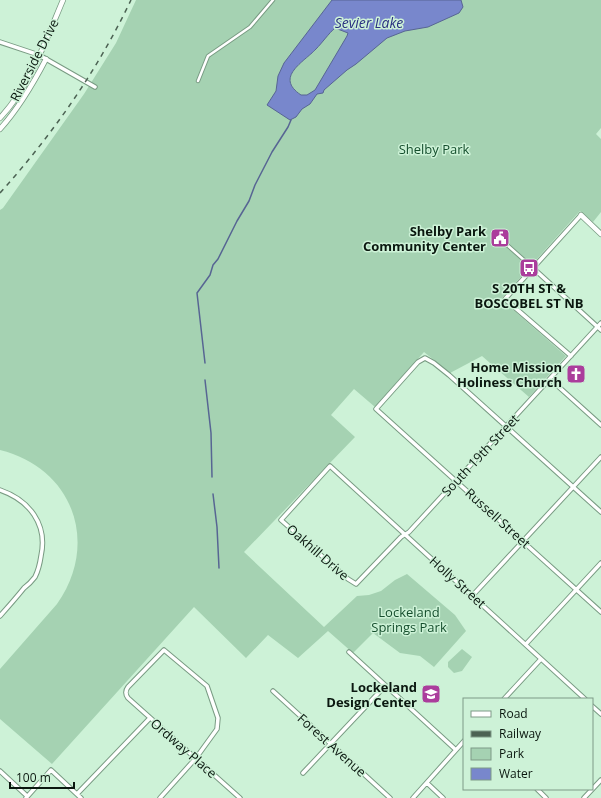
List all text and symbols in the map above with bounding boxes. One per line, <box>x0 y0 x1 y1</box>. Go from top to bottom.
water label: Sevier Lake <box>335 13 403 32</box>
street label: Riverside Drive <box>5 16 63 104</box>
park label: Shelby Park <box>399 140 470 158</box>
place label: Shelby Park Community Center <box>363 222 487 255</box>
public building icon: Shelby Park Community Center <box>489 227 511 249</box>
bus stop icon: S 20TH ST & BOSCOBEL ST NB <box>518 257 540 279</box>
place label: S 20TH ST & BOSCOBEL ST NB <box>475 279 584 312</box>
place label: Home Mission Holiness Church <box>457 358 562 391</box>
church icon: Home Mission Holiness Church <box>565 363 587 385</box>
street label: South 19th Street <box>437 410 523 500</box>
street label: Russell Street <box>462 484 535 552</box>
street label: Oakhill Drive <box>283 520 353 584</box>
street label: Holly Street <box>426 552 490 612</box>
park label: Lockeland Springs Park <box>371 603 447 636</box>
place label: Lockeland Design Center <box>326 678 417 711</box>
school or university icon: Lockeland Design Center <box>420 683 442 705</box>
legend <box>463 698 593 790</box>
text: Road <box>499 705 528 722</box>
street label: Forest Avenue <box>294 709 370 781</box>
street label: Ordway Place <box>147 714 221 782</box>
text: Railway <box>499 725 542 742</box>
text: Park <box>499 745 525 762</box>
scale bar <box>10 764 74 790</box>
text: Water <box>499 765 533 782</box>
text: 100 m <box>16 769 51 786</box>

